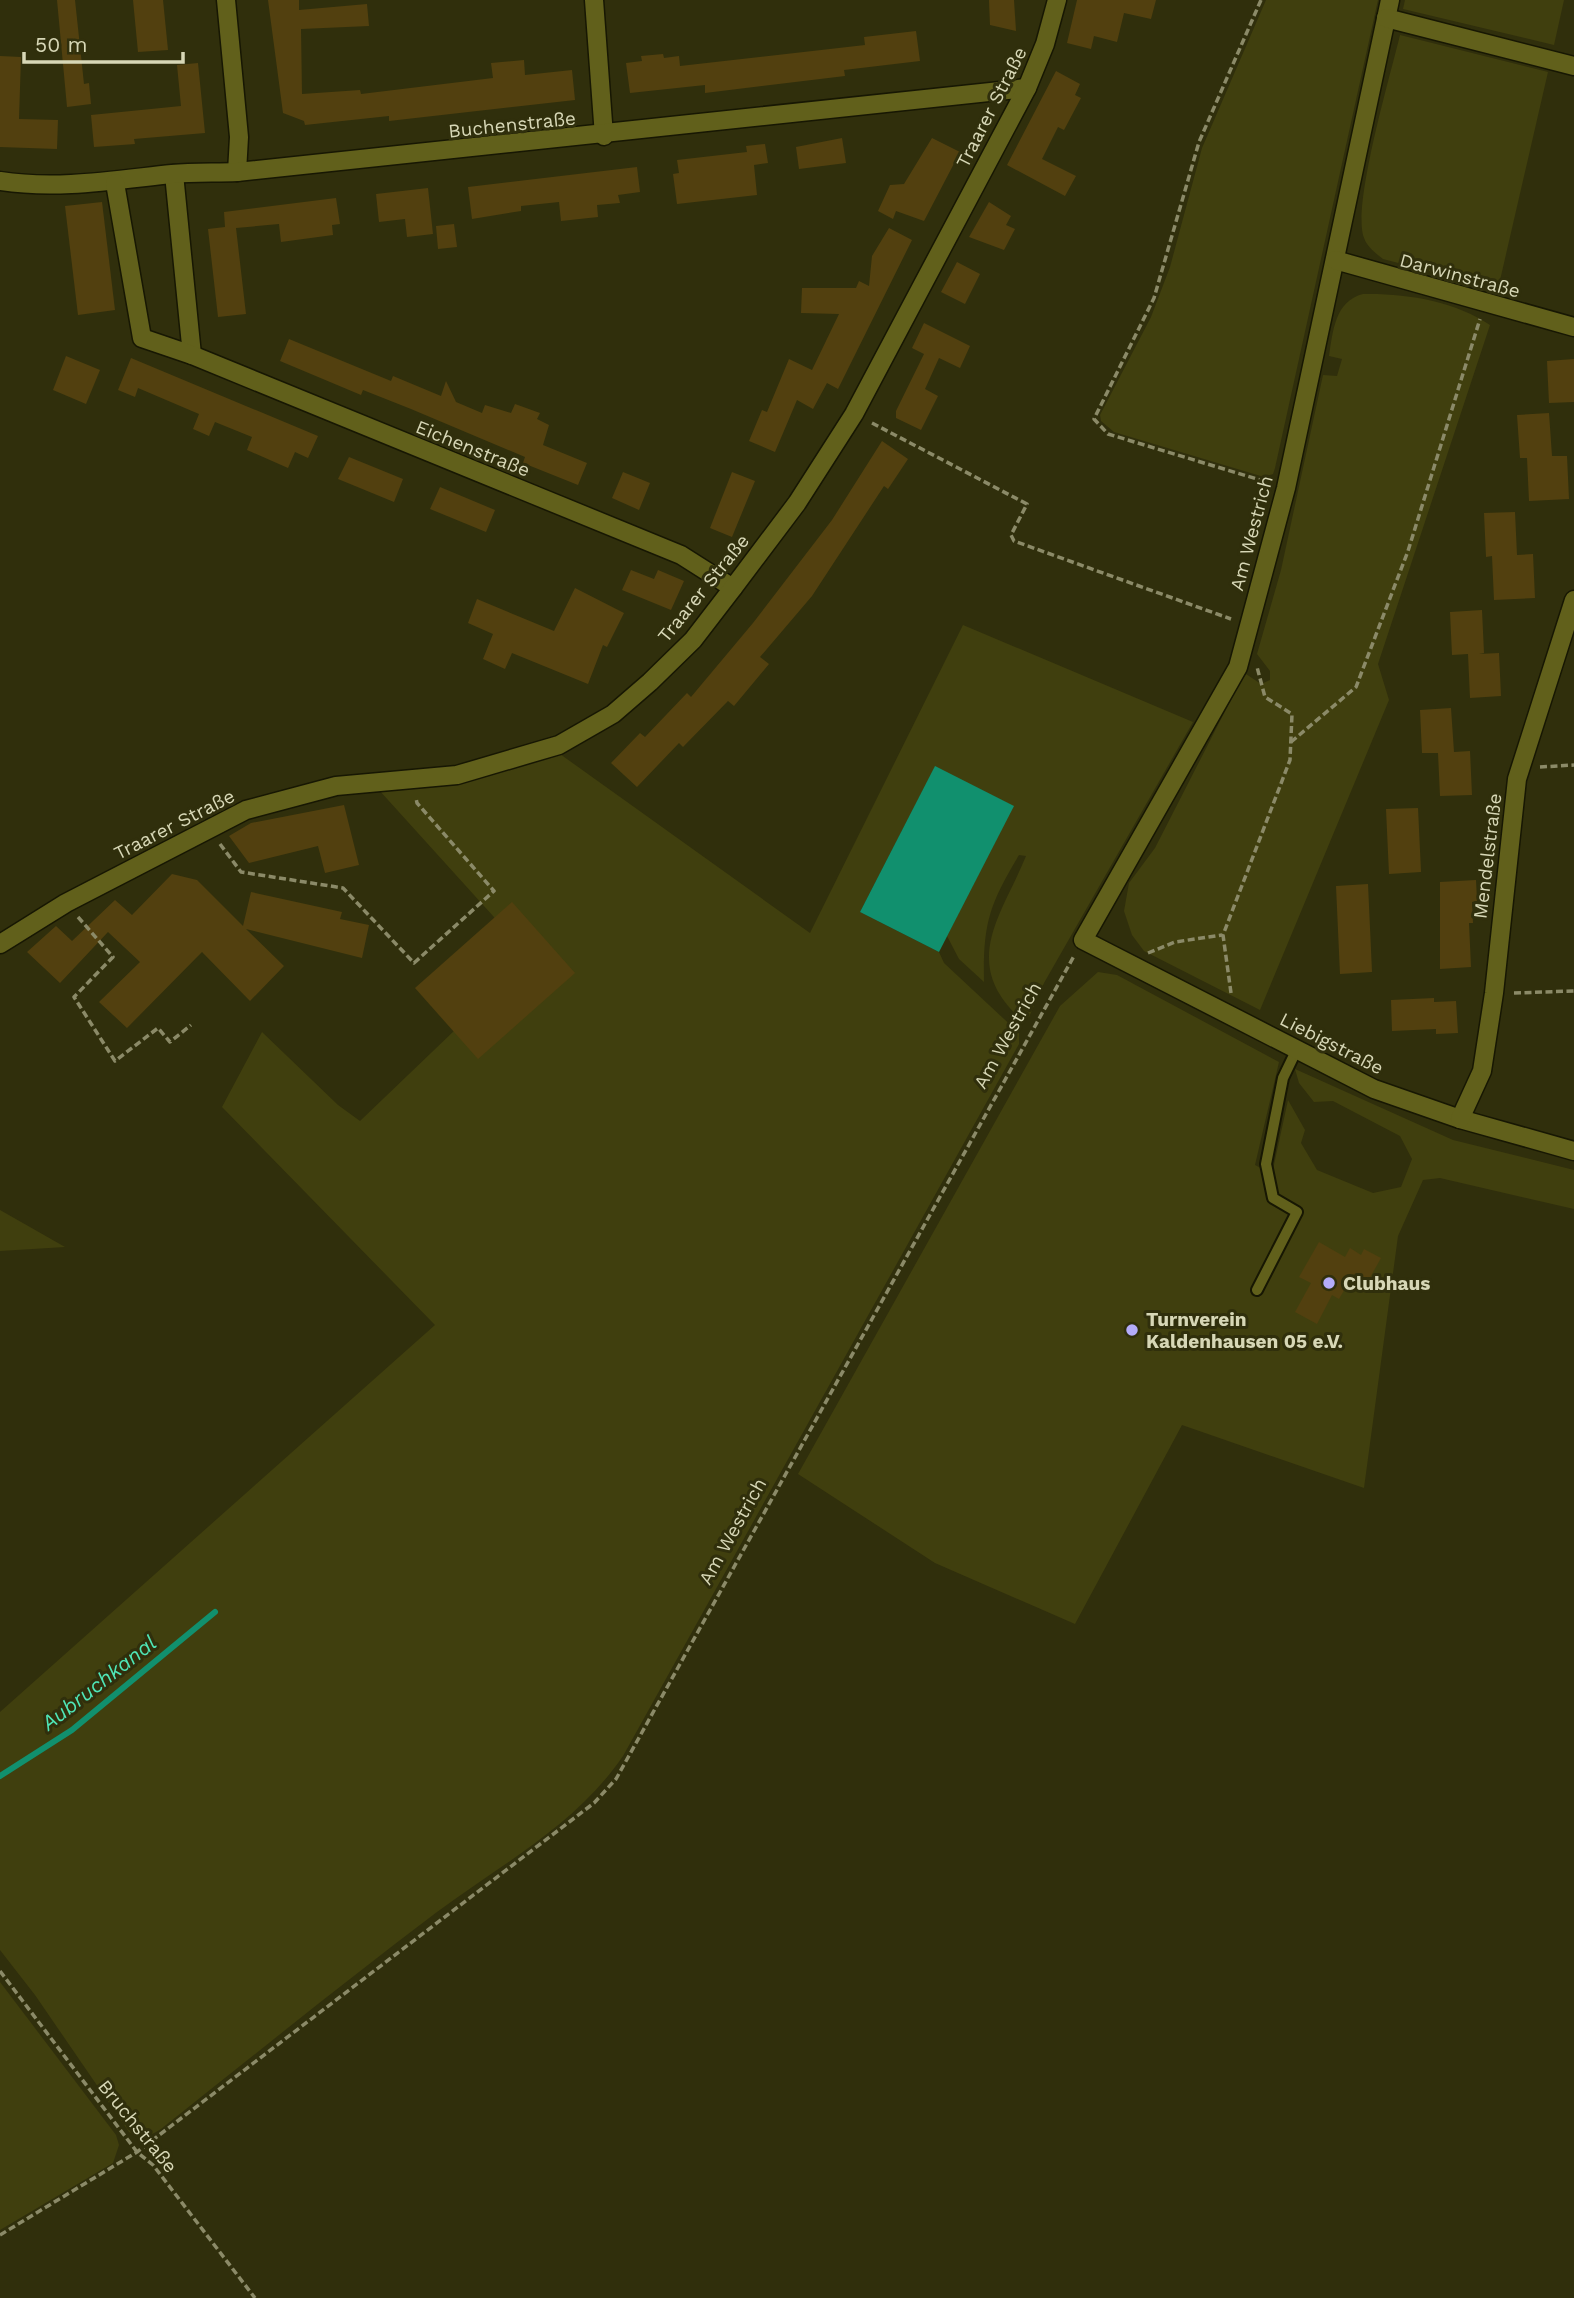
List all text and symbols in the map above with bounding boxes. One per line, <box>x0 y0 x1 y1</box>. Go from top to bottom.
scale bar <box>24 21 184 65</box>
text: 50 m <box>35 32 87 57</box>
street label: Traarer Straße <box>951 43 1032 171</box>
street label: Buchenstraße <box>447 106 577 143</box>
street label: Darwinstraße <box>1397 248 1523 303</box>
street label: Eichenstraße <box>412 415 533 482</box>
street label: Am Westrich <box>1225 473 1278 593</box>
street label: Traarer Straße <box>653 530 754 647</box>
street label: Traarer Straße <box>110 784 238 865</box>
street label: Mendelstraße <box>1468 792 1507 920</box>
street label: Am Westrich <box>969 978 1046 1093</box>
street label: Liebigstraße <box>1276 1007 1387 1079</box>
place label: Clubhaus <box>1343 1272 1431 1295</box>
marker: Clubhaus <box>1321 1275 1337 1291</box>
place label: Turnverein Kaldenhausen 05 e.V. <box>1146 1308 1343 1353</box>
marker: Turnverein Kaldenhausen 05 e.V. <box>1124 1322 1140 1338</box>
street label: Am Westrich <box>694 1474 771 1589</box>
water label: Aubruchkanal <box>35 1630 161 1736</box>
street label: Bruchstraße <box>93 2075 182 2178</box>

